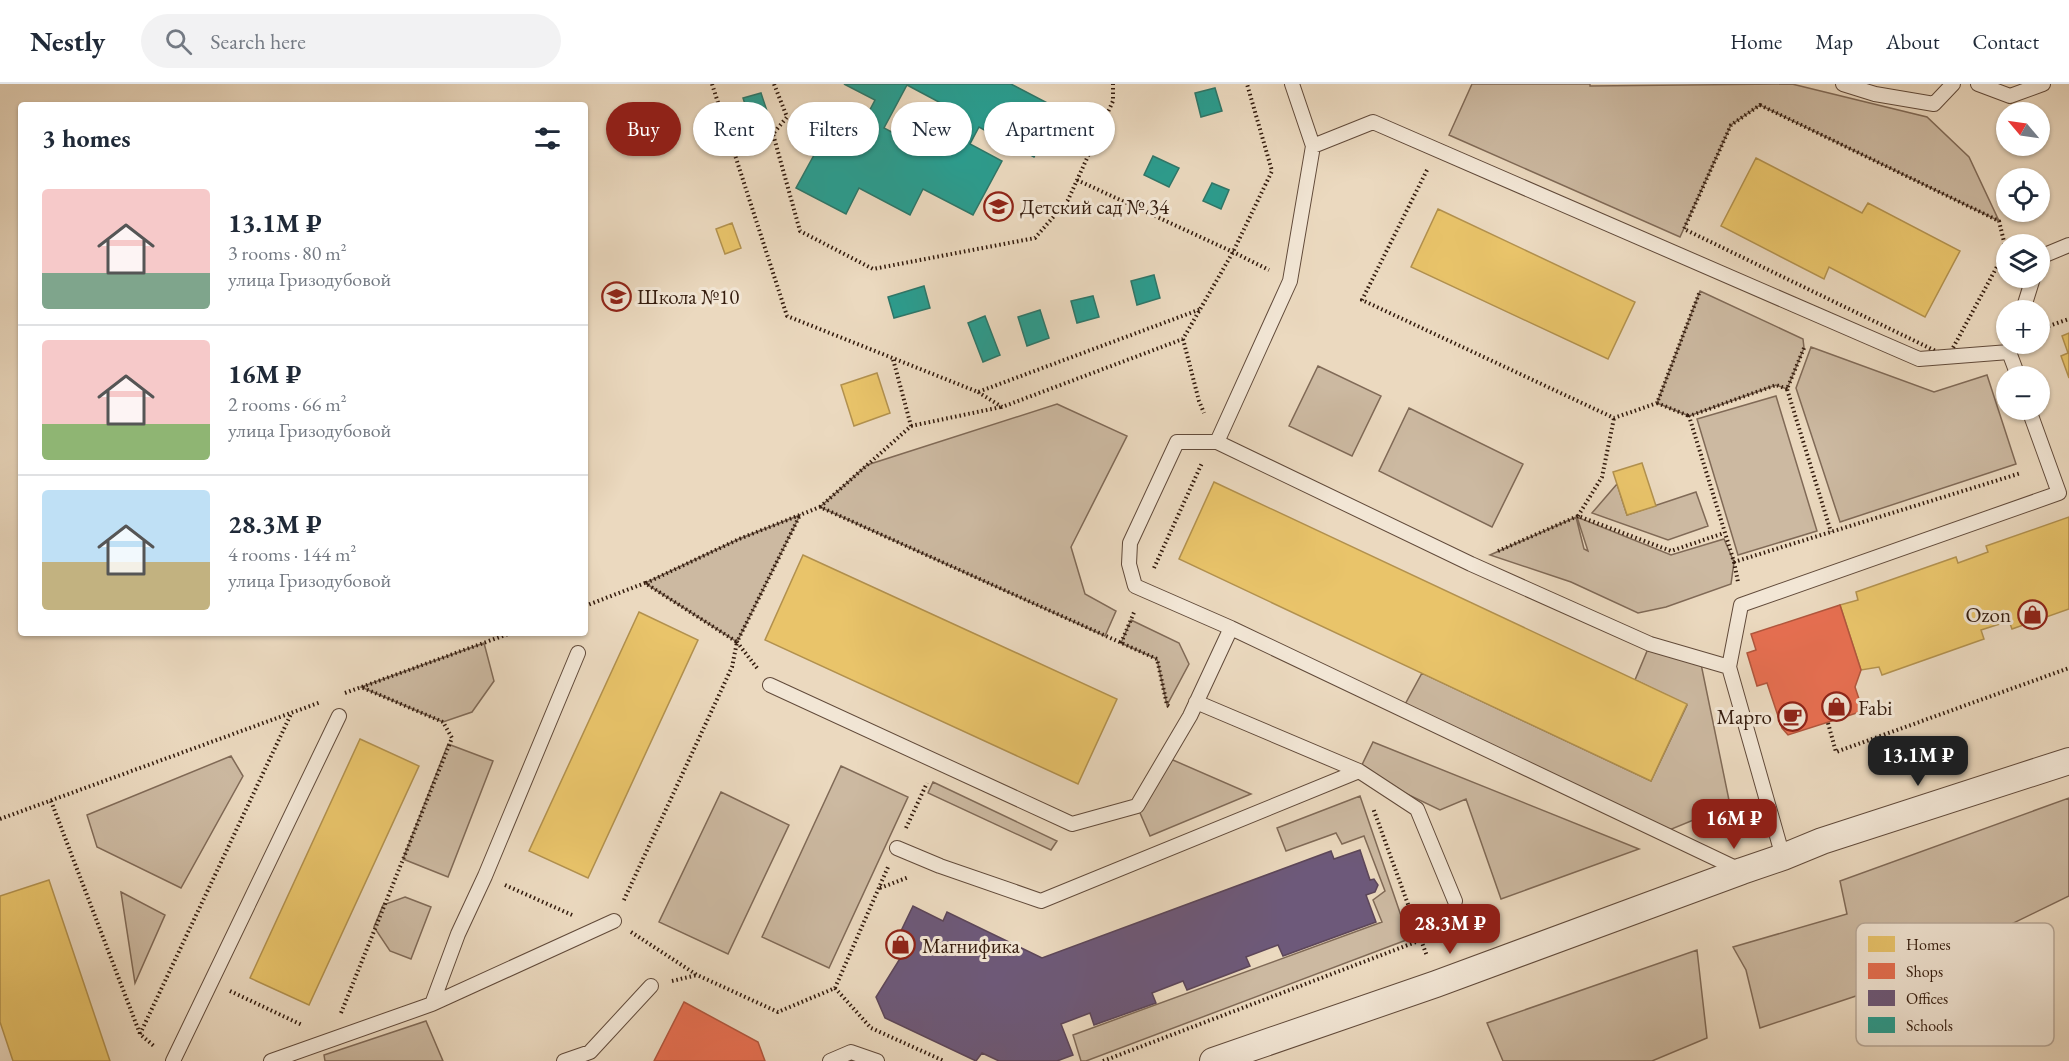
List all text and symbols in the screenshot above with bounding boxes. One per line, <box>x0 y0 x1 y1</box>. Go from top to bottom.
search box <box>141 14 561 68</box>
text: Nestly <box>30 23 105 59</box>
icon: search <box>162 25 195 58</box>
text: Search here <box>210 27 306 56</box>
text: Home <box>1730 28 1782 55</box>
text: Map <box>1815 28 1853 55</box>
text: About <box>1886 28 1939 55</box>
text: Contact <box>1972 28 2039 55</box>
chip: Buy <box>606 102 681 156</box>
chip: Rent <box>693 102 775 156</box>
chip: Filters <box>787 102 879 156</box>
chip: New <box>891 102 972 156</box>
chip: Apartment <box>984 102 1115 156</box>
north arrow <box>1996 102 2050 156</box>
map controls <box>1996 102 2050 420</box>
text: 3 homes <box>42 121 131 155</box>
icon: filters <box>531 122 564 155</box>
button: locate <box>1996 168 2050 222</box>
school or university icon: Детский сад № 34 <box>983 190 1015 222</box>
place label: Детский сад № 34 <box>1020 193 1170 220</box>
text: 13.1M ₽ <box>228 206 322 240</box>
icon: home <box>90 213 162 285</box>
button: layers <box>1996 234 2050 288</box>
text: 3 rooms · 80 m² <box>228 240 347 266</box>
text: улица Гризодубовой <box>228 266 391 292</box>
school or university icon: Школа №10 <box>600 280 632 312</box>
place label: Школа №10 <box>637 283 739 310</box>
button: + <box>1996 300 2050 354</box>
text: 16M ₽ <box>228 357 302 391</box>
icon: home <box>90 364 162 436</box>
button: − <box>1996 366 2050 420</box>
text: 2 rooms · 66 m² <box>228 391 347 417</box>
text: улица Гризодубовой <box>228 417 391 443</box>
text: 28.3M ₽ <box>228 507 322 541</box>
icon: home <box>90 514 162 586</box>
text: 4 rooms · 144 m² <box>228 541 356 567</box>
text: улица Гризодубовой <box>228 567 391 593</box>
shop icon: Ozon <box>2016 598 2048 630</box>
place label: Ozon <box>1966 601 2011 628</box>
shop icon: Fabi <box>1821 691 1853 723</box>
place label: Fabi <box>1858 694 1892 721</box>
cafe icon: Марго <box>1777 700 1809 732</box>
place label: Марго <box>1716 703 1772 730</box>
pin: 13.1M ₽ <box>1863 736 1973 787</box>
text: 13.1M ₽ <box>1882 742 1954 768</box>
pin: 16M ₽ <box>1692 799 1776 850</box>
text: 16M ₽ <box>1706 805 1762 831</box>
pin: 28.3M ₽ <box>1395 904 1505 955</box>
text: 28.3M ₽ <box>1414 910 1486 936</box>
legend <box>1856 923 2054 1046</box>
shop icon: Магнифика <box>885 929 917 961</box>
place label: Магнифика <box>922 932 1020 959</box>
text: Homes <box>1906 934 1951 955</box>
text: Shops <box>1906 961 1943 982</box>
text: Offices <box>1906 988 1948 1009</box>
text: Schools <box>1906 1015 1953 1036</box>

